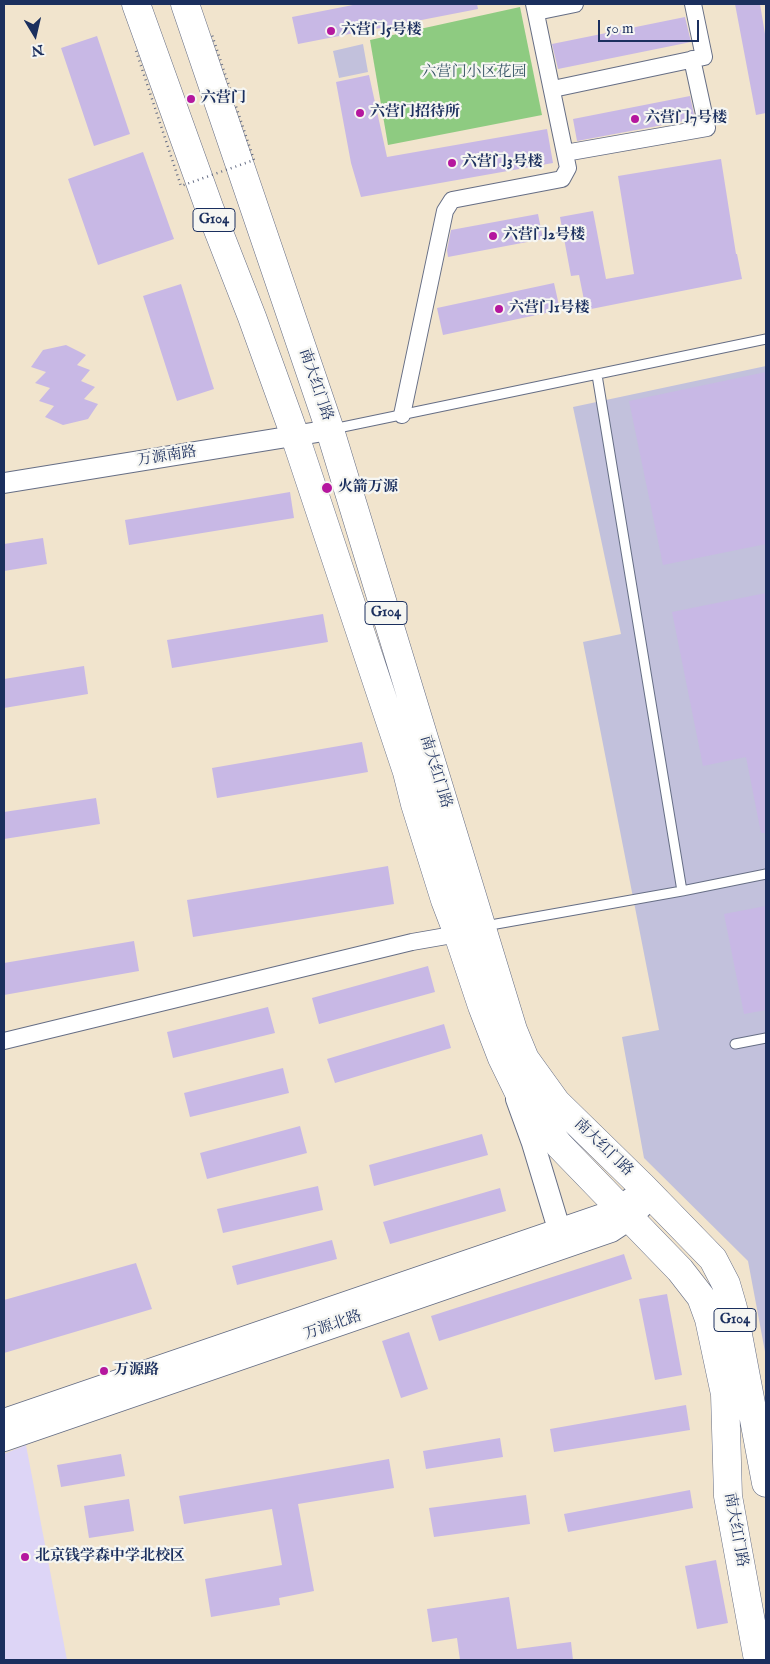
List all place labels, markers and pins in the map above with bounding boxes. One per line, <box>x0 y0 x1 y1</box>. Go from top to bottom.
place label: 六营门5号楼 <box>341 22 421 40</box>
marker: 六营门5号楼 <box>325 25 337 37</box>
place label: 六营门 <box>201 90 246 108</box>
marker: 六营门 <box>185 93 197 105</box>
place label: 六营门招待所 <box>370 104 460 122</box>
marker: 六营门招待所 <box>354 107 366 119</box>
place label: 六营门7号楼 <box>645 110 727 128</box>
marker: 六营门7号楼 <box>629 113 641 125</box>
place label: 六营门3号楼 <box>462 154 543 172</box>
marker: 六营门3号楼 <box>446 157 458 169</box>
place label: 六营门2号楼 <box>503 227 585 245</box>
marker: 六营门2号楼 <box>487 230 499 242</box>
place label: 六营门1号楼 <box>509 300 590 318</box>
marker: 六营门1号楼 <box>493 303 505 315</box>
place label: 火箭万源 <box>338 479 398 497</box>
marker: 火箭万源 <box>320 481 334 495</box>
place label: 万源路 <box>114 1362 159 1380</box>
marker: 万源路 <box>98 1365 110 1377</box>
place label: 北京钱学森中学北校区 <box>35 1548 185 1566</box>
marker: 北京钱学森中学北校区 <box>19 1551 31 1563</box>

